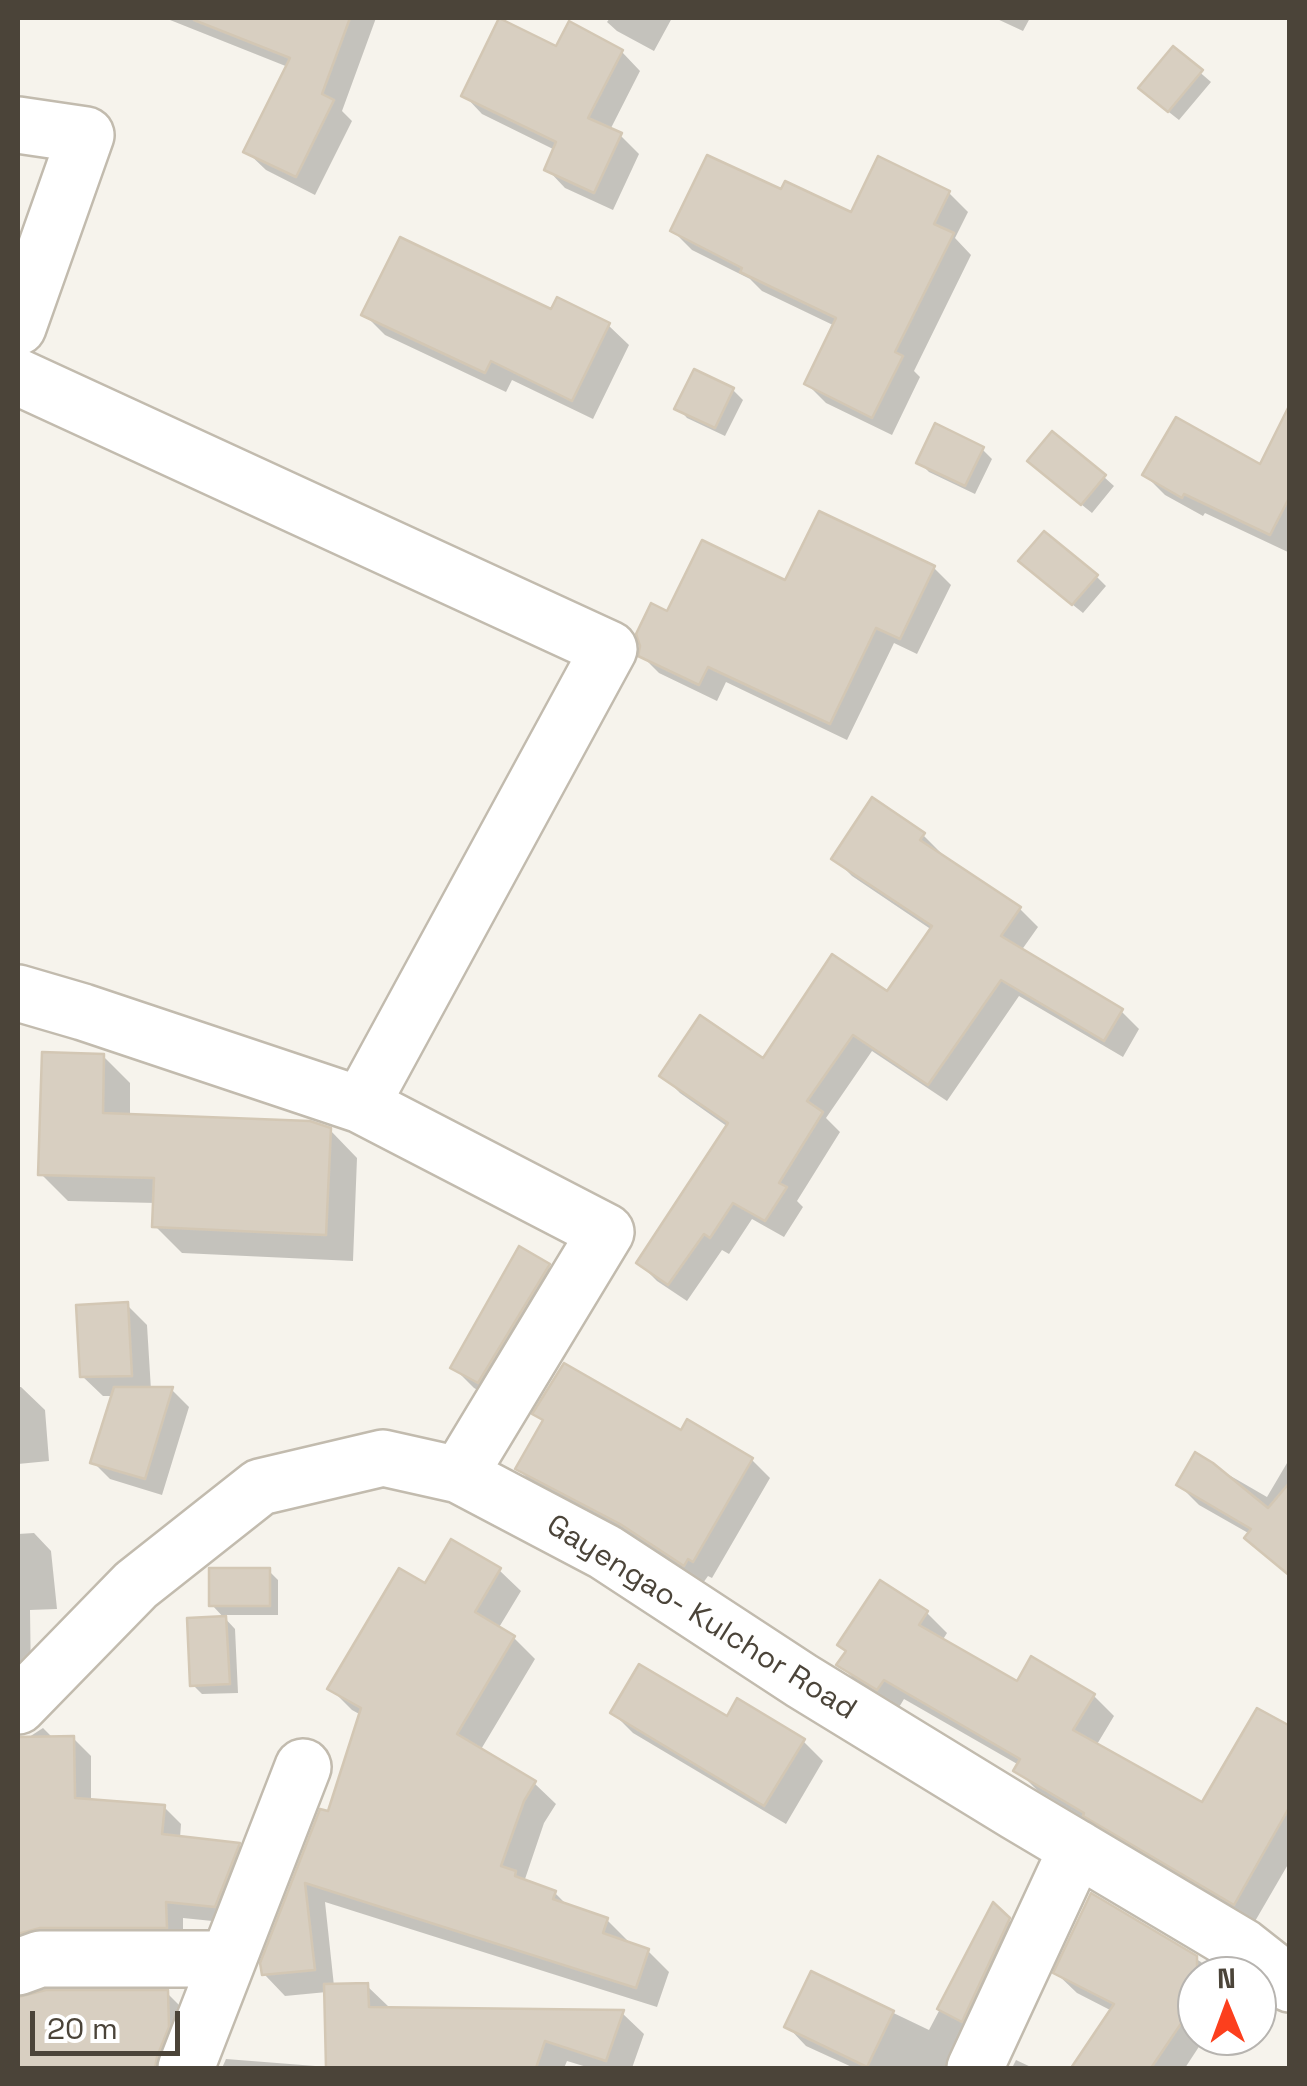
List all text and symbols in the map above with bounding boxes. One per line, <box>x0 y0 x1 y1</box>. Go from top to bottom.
street label: Gayengao- Kulchor Road <box>539 1508 863 1728</box>
north arrow <box>1177 1956 1277 2056</box>
text: N <box>1217 1960 1236 1996</box>
scale bar <box>35 1991 185 2053</box>
text: 20 m <box>47 2009 118 2048</box>

